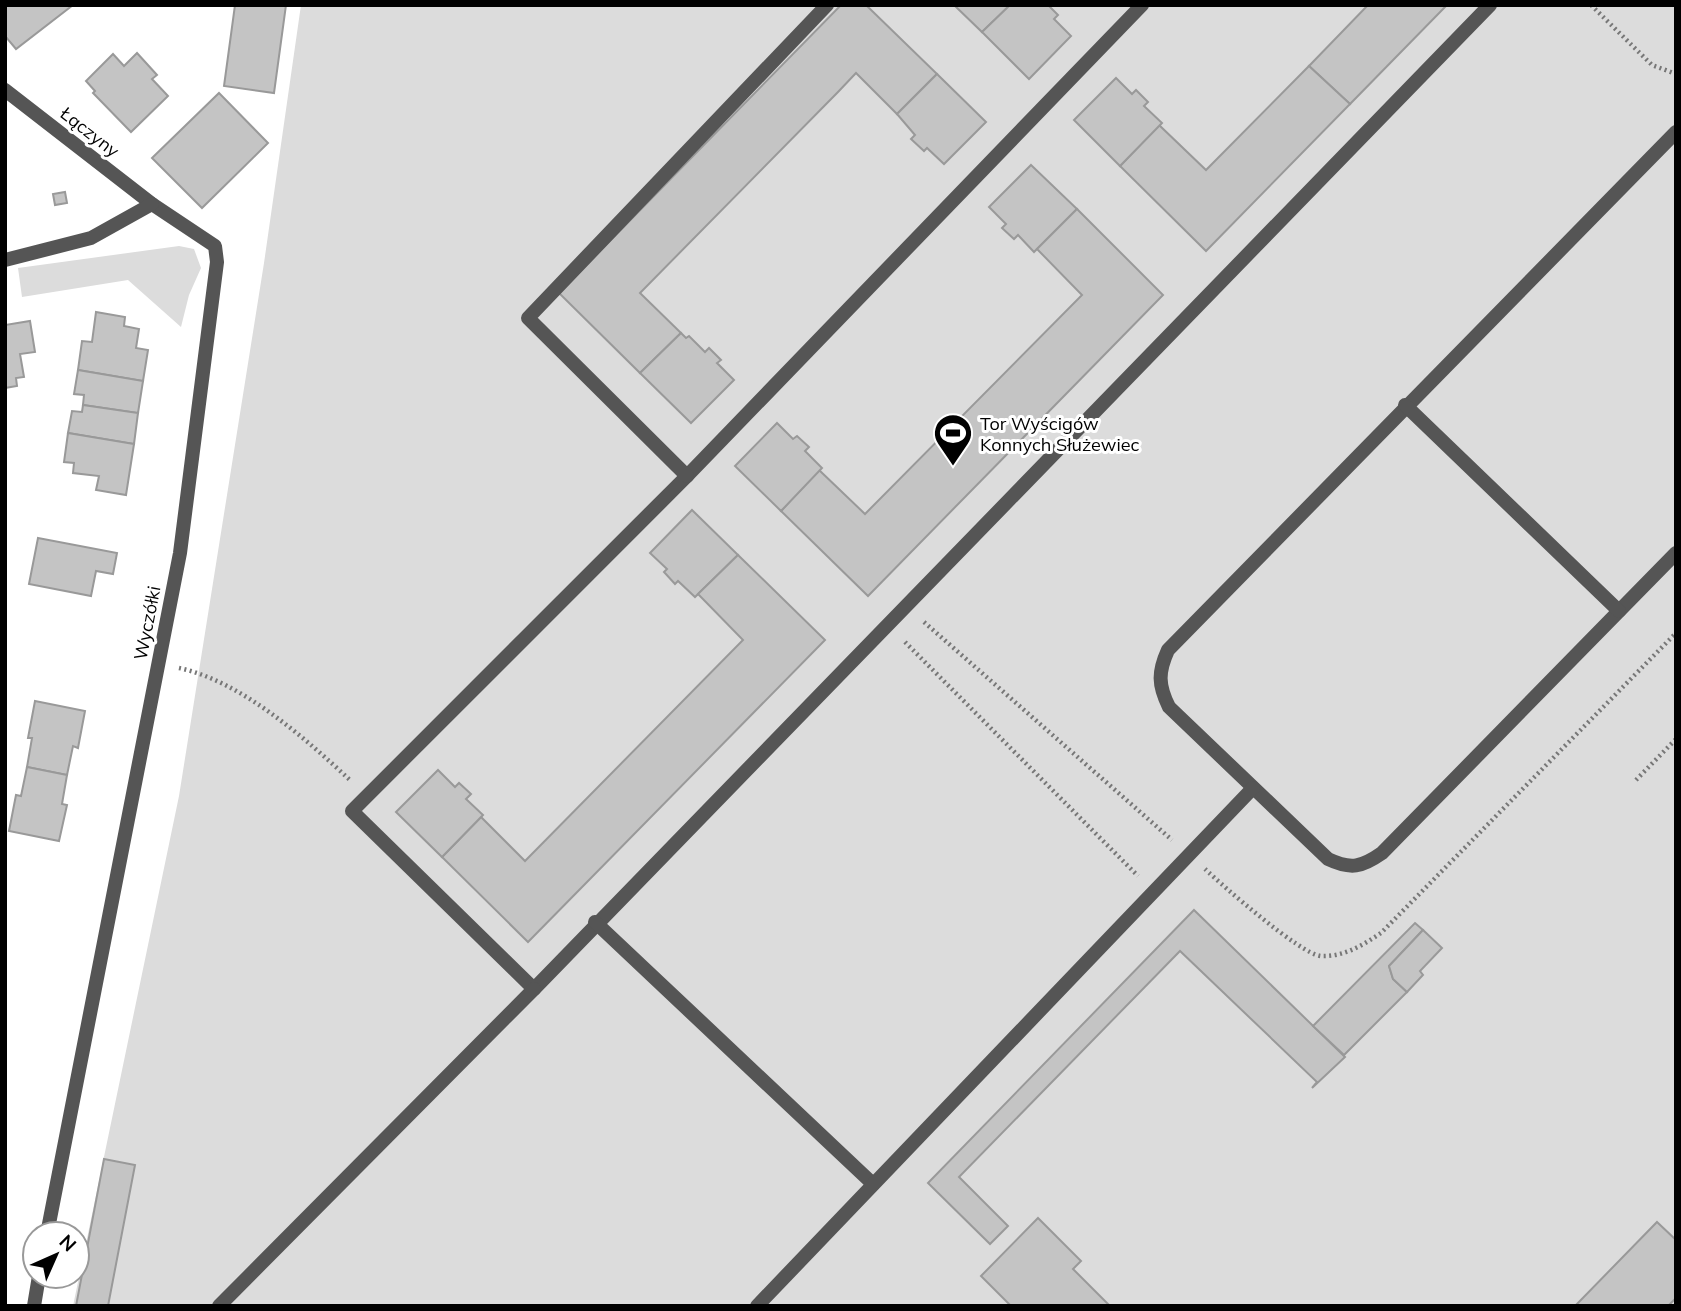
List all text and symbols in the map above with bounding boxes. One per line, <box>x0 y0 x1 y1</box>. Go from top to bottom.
street label: Łączyny <box>55 101 124 162</box>
sports icon: Tor Wyścigów Konnych Służewiec <box>932 412 974 467</box>
place label: Tor Wyścigów Konnych Służewiec <box>980 412 1140 456</box>
street label: Wyczółki <box>129 584 165 662</box>
north arrow <box>21 1220 91 1290</box>
text: N <box>54 1229 82 1257</box>

